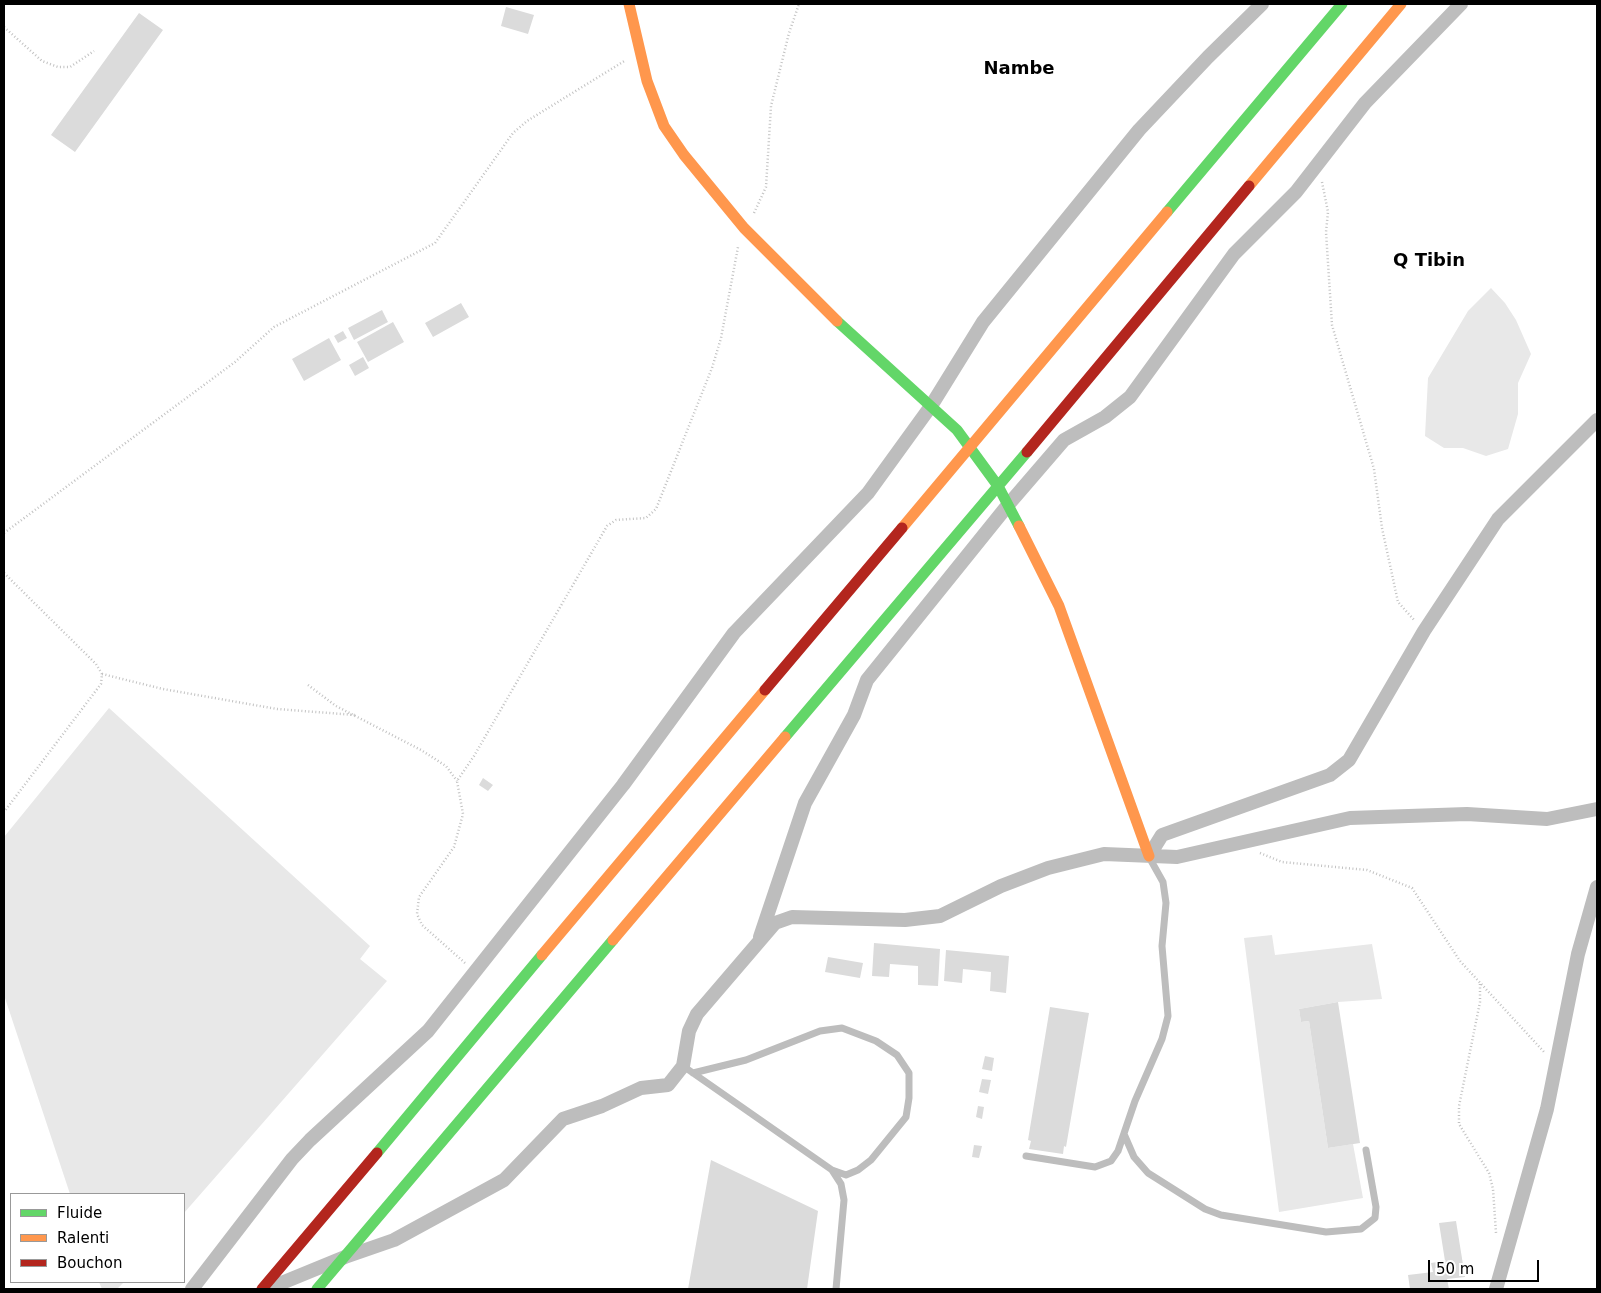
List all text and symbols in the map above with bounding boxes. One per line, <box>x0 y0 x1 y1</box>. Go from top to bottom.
district label: Nambe <box>983 58 1055 80</box>
district label: Q Tibin <box>1393 250 1465 272</box>
legend <box>10 1193 185 1283</box>
text: Fluide <box>57 1204 102 1222</box>
text: Ralenti <box>57 1229 109 1247</box>
scale bar <box>1431 1250 1542 1282</box>
text: Bouchon <box>57 1254 122 1272</box>
text: 50 m <box>1436 1260 1474 1278</box>

